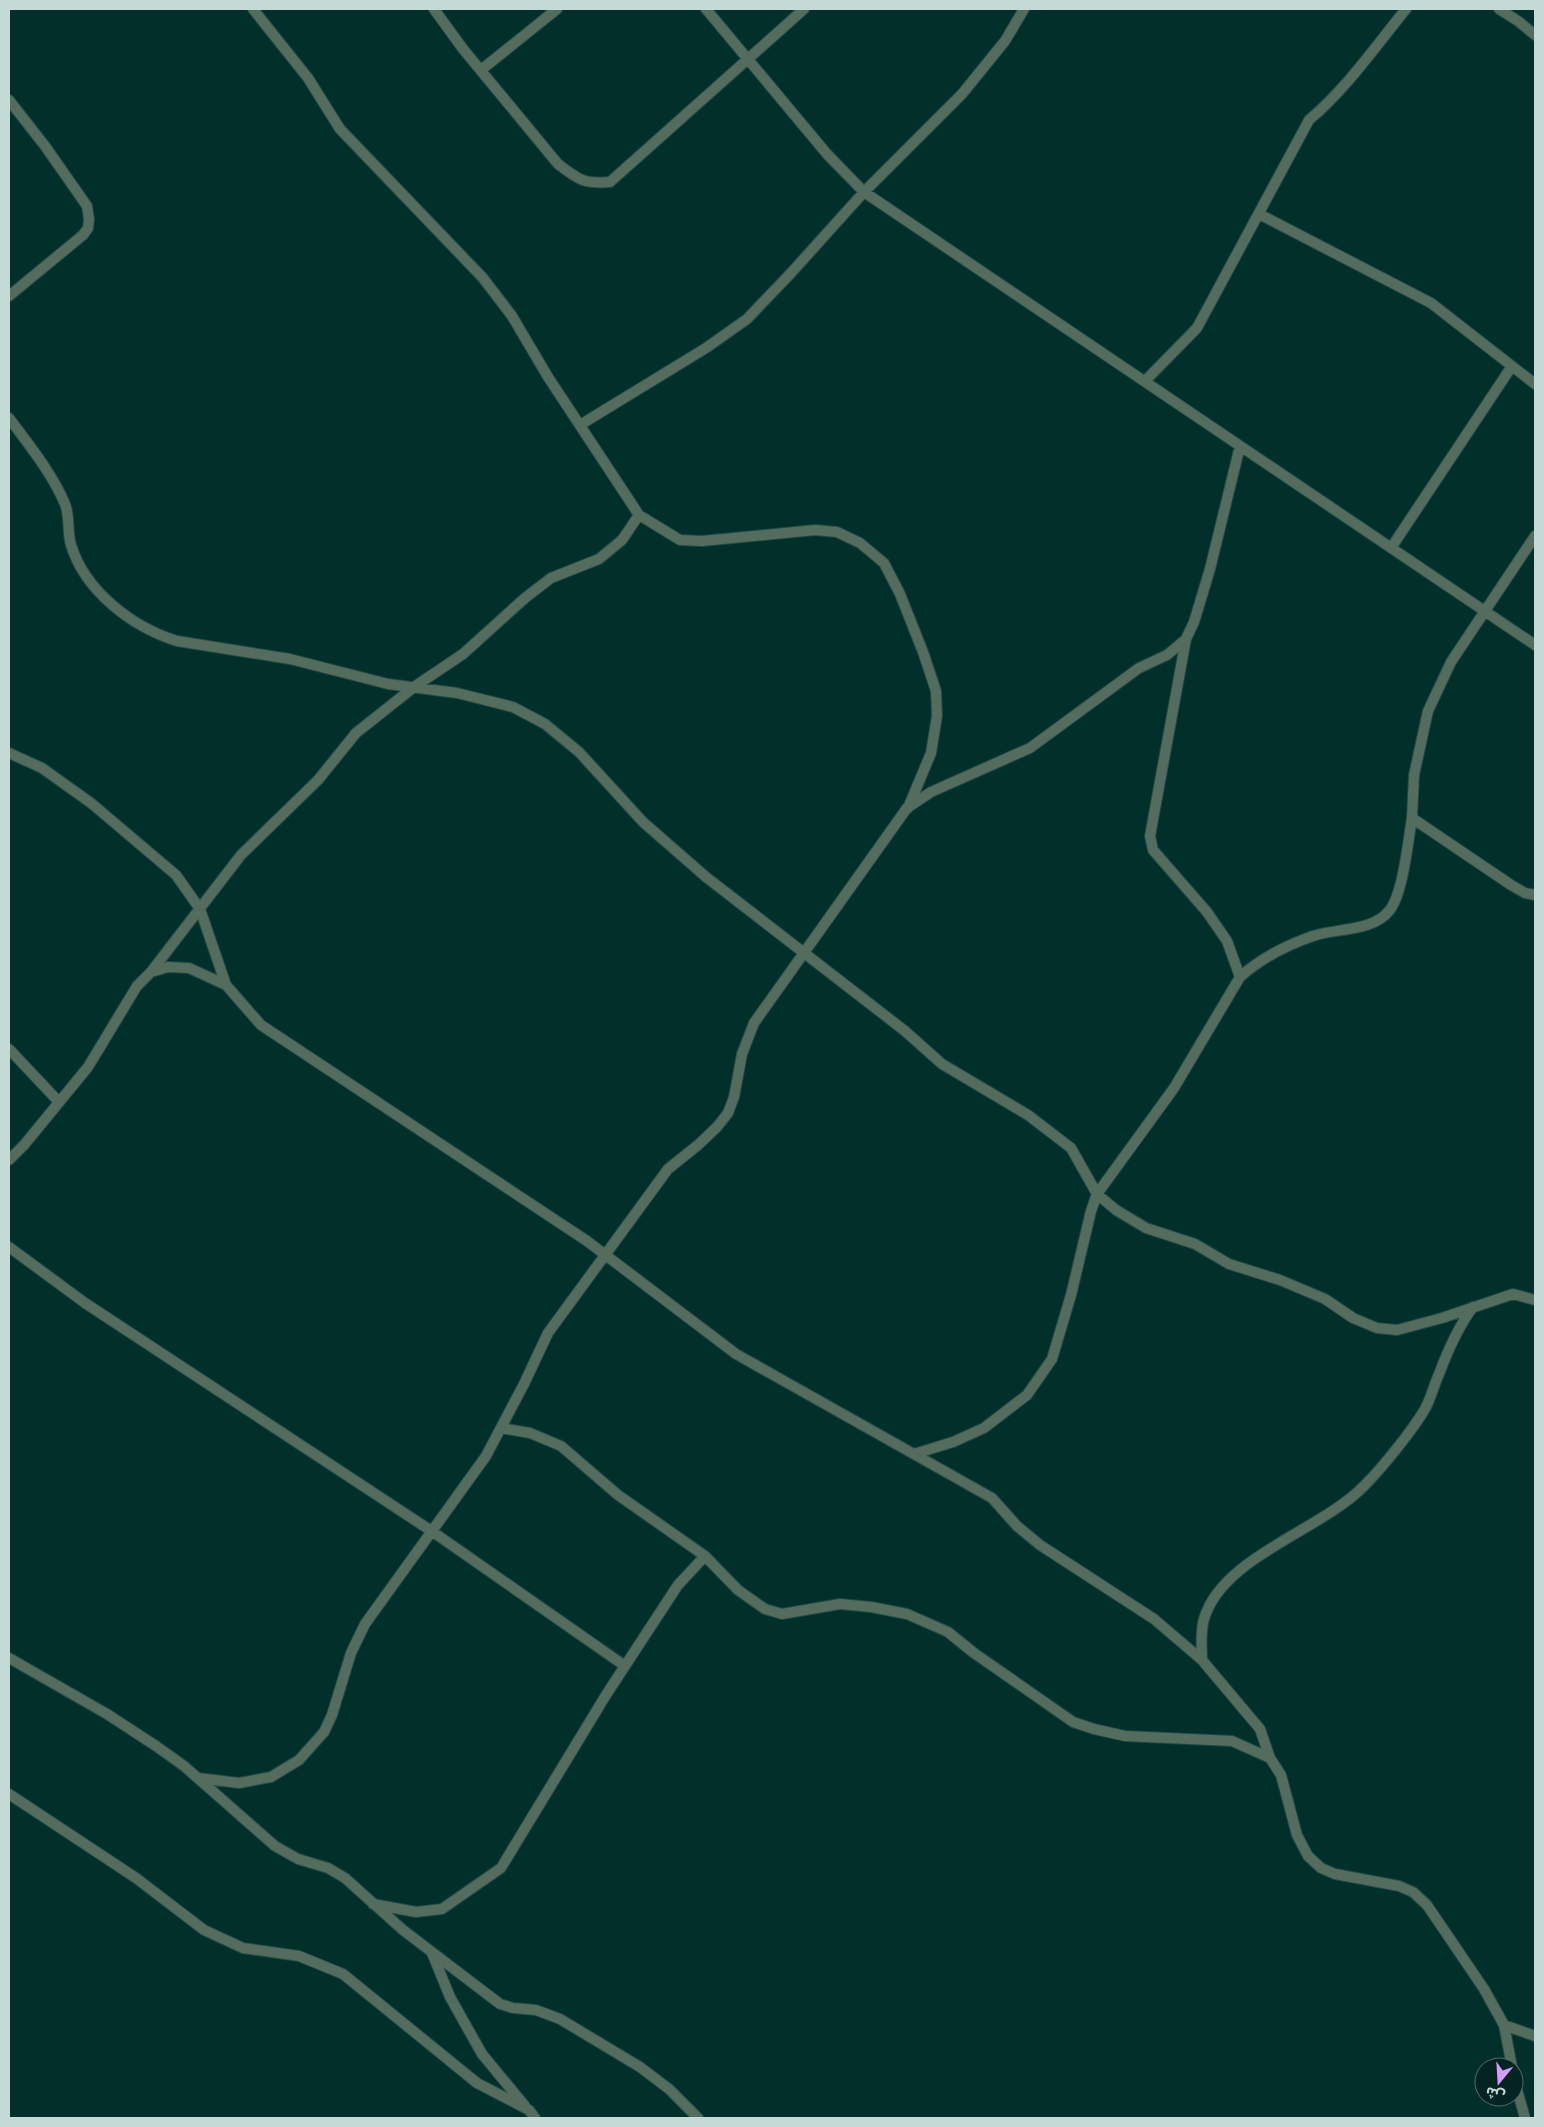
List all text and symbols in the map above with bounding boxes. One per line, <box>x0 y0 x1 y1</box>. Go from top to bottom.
north arrow <box>1474 2057 1524 2107</box>
text: ش <box>1483 2083 1507 2105</box>

